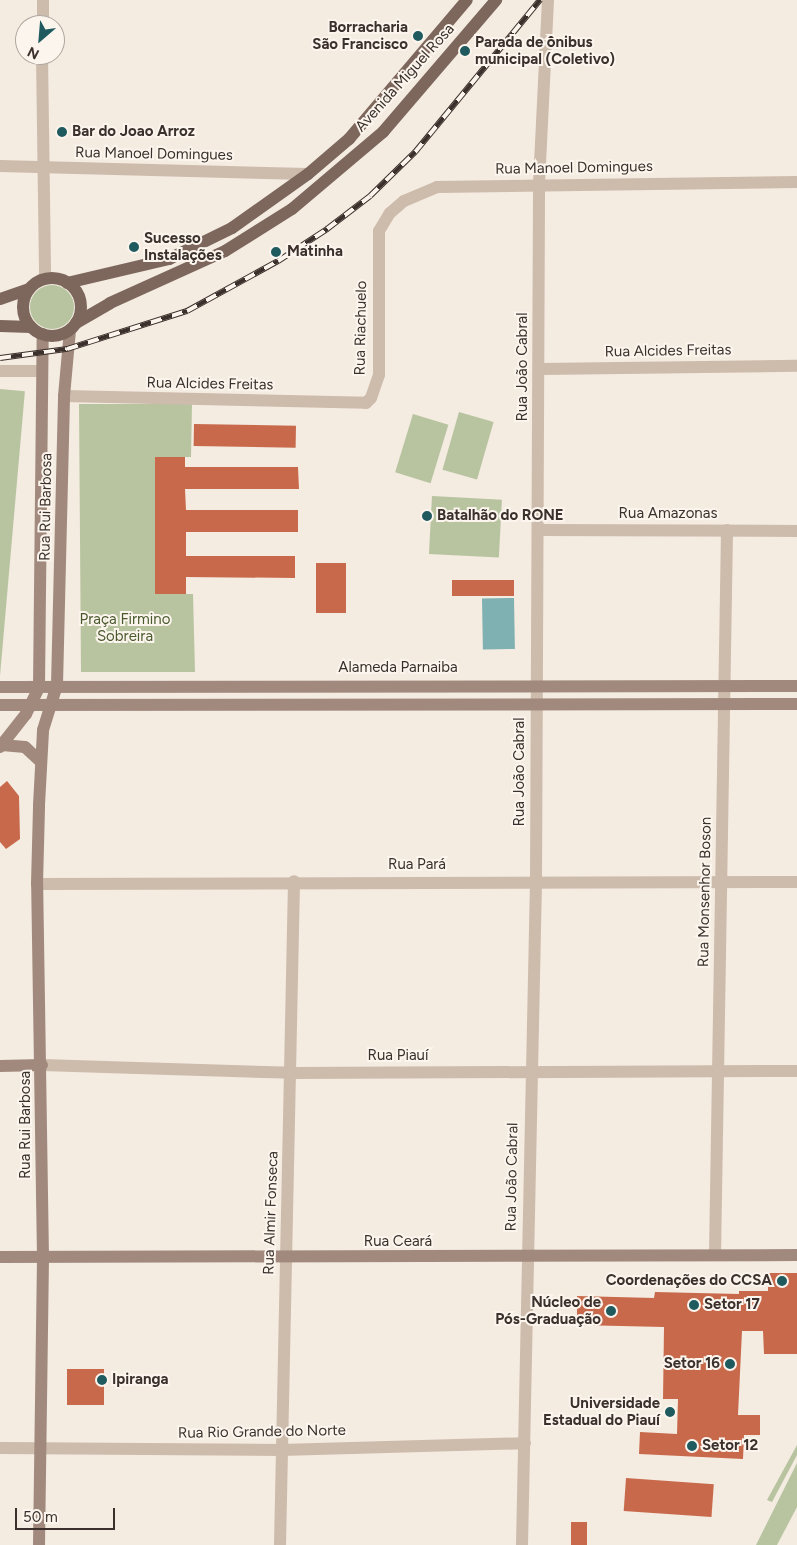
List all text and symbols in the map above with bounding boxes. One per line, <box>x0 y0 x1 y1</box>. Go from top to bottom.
north arrow <box>15 15 65 65</box>
place label: Borracharia São Francisco <box>312 18 408 53</box>
street label: Avenida Miguel Rosa <box>352 20 458 136</box>
marker: Borracharia São Francisco <box>412 30 424 42</box>
place label: Parada de ônibus municipal (Coletivo) <box>475 33 615 68</box>
text: N <box>25 43 42 63</box>
marker: Parada de ônibus municipal (Coletivo) <box>459 45 471 57</box>
place label: Bar do Joao Arroz <box>72 123 195 141</box>
marker: Bar do Joao Arroz <box>56 126 68 138</box>
street label: Rua Manoel Domingues <box>75 144 233 164</box>
street label: Rua Manoel Domingues <box>495 158 653 178</box>
place label: Sucesso Instalações <box>144 229 222 264</box>
marker: Sucesso Instalações <box>128 241 140 253</box>
place label: Matinha <box>287 243 343 261</box>
marker: Matinha <box>269 245 283 259</box>
street label: Rua Riachuelo <box>351 281 371 375</box>
street label: Rua João Cabral <box>514 313 532 421</box>
street label: Rua Alcides Freitas <box>604 341 732 361</box>
street label: Rua Alcides Freitas <box>146 374 274 394</box>
street label: Rua Rui Barbosa <box>36 453 56 561</box>
street label: Rua Amazonas <box>619 505 717 523</box>
place label: Batalhão do RONE <box>437 507 564 525</box>
marker: Batalhão do RONE <box>421 510 433 522</box>
park label: Praça Firmino Sobreira <box>80 610 170 645</box>
street label: Alameda Parnaiba <box>338 659 458 677</box>
street label: Rua João Cabral <box>511 718 529 826</box>
street label: Rua Monsenhor Boson <box>695 817 715 967</box>
street label: Rua Pará <box>388 856 446 874</box>
street label: Rua Piauí <box>368 1047 428 1065</box>
street label: Rua Rui Barbosa <box>17 1071 35 1179</box>
street label: Rua João Cabral <box>502 1122 522 1232</box>
street label: Rua Almir Fonseca <box>260 1151 282 1275</box>
street label: Rua Ceará <box>364 1233 432 1251</box>
place label: Coordenações do CCSA <box>606 1272 772 1290</box>
marker: Coordenações do CCSA <box>776 1275 788 1287</box>
place label: Núcleo de Pós-Graduação <box>495 1293 601 1328</box>
place label: Setor 17 <box>704 1296 760 1314</box>
marker: Setor 17 <box>688 1299 700 1311</box>
marker: Núcleo de Pós-Graduação <box>605 1305 617 1317</box>
place label: Setor 16 <box>664 1355 720 1373</box>
marker: Setor 16 <box>724 1358 736 1370</box>
place label: Ipiranga <box>112 1371 168 1389</box>
marker: Ipiranga <box>96 1374 108 1386</box>
place label: Universidade Estadual do Piauí <box>543 1394 660 1429</box>
marker: Universidade Estadual do Piauí <box>664 1406 676 1418</box>
street label: Rua Rio Grande do Norte <box>178 1422 346 1442</box>
place label: Setor 12 <box>702 1437 758 1455</box>
marker: Setor 12 <box>686 1440 698 1452</box>
scale bar <box>18 1498 118 1530</box>
text: 50 m <box>23 1508 58 1526</box>

